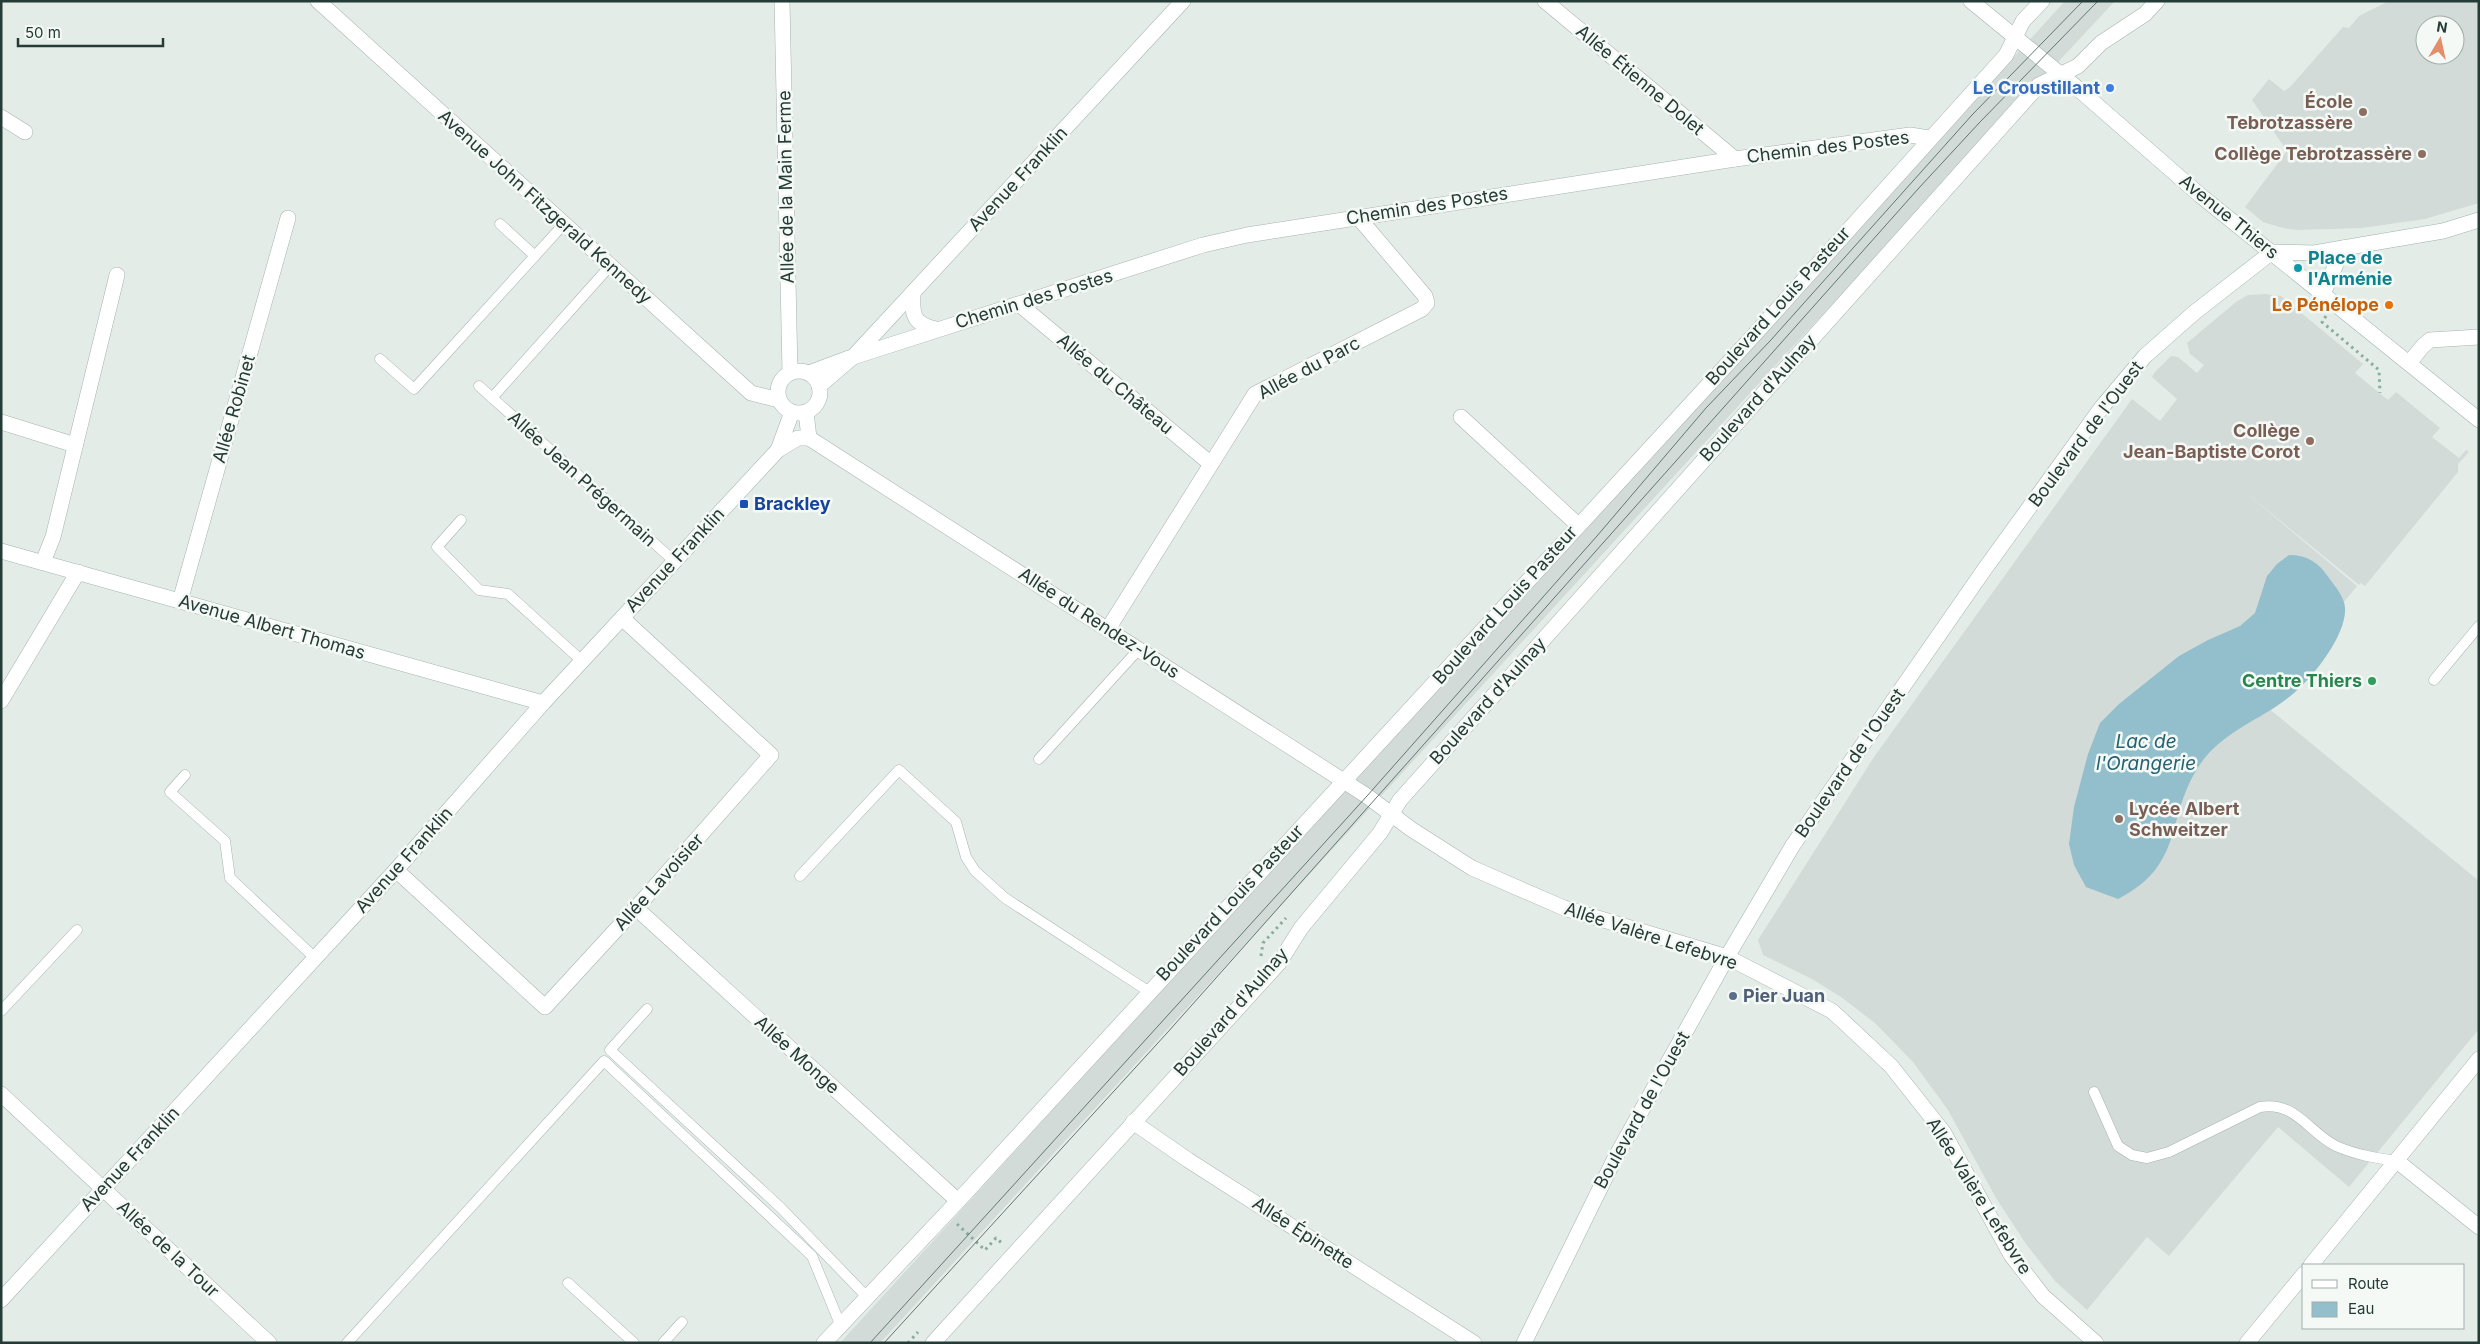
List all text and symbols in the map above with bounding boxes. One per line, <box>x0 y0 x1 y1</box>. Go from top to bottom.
scale bar <box>18 15 162 47</box>
north arrow <box>2415 15 2465 65</box>
text: N <box>2436 17 2449 36</box>
street label: Allée Étienne Dolet <box>1572 19 1709 139</box>
text: 50 m <box>25 23 61 42</box>
place label: Le Croustillant <box>1973 77 2100 98</box>
marker: Le Croustillant <box>2104 82 2116 94</box>
street label: Allée de la Main Ferme <box>773 90 798 284</box>
place label: École Tebrotzassère <box>2227 91 2353 133</box>
street label: Avenue John Fitzgerald Kennedy <box>434 105 656 308</box>
marker: École Tebrotzassère <box>2357 106 2369 118</box>
street label: Avenue Franklin <box>964 122 1071 235</box>
street label: Chemin des Postes <box>1745 126 1910 167</box>
place label: Collège Tebrotzassère <box>2214 143 2412 164</box>
marker: Collège Tebrotzassère <box>2416 148 2428 160</box>
street label: Avenue Thiers <box>2175 170 2283 263</box>
street label: Chemin des Postes <box>1344 182 1509 229</box>
street label: Boulevard Louis Pasteur <box>1701 222 1854 389</box>
place label: Place de l'Arménie <box>2308 247 2393 289</box>
marker: Place de l'Arménie <box>2292 262 2304 274</box>
street label: Chemin des Postes <box>953 265 1115 332</box>
place label: Le Pénélope <box>2272 294 2379 315</box>
marker: Le Pénélope <box>2383 299 2395 311</box>
street label: Allée du Château <box>1053 329 1178 438</box>
street label: Boulevard d'Aulnay <box>1695 330 1820 465</box>
street label: Allée du Parc <box>1254 332 1363 403</box>
street label: Allée Robinet <box>208 352 259 465</box>
street label: Boulevard de l'Ouest <box>2024 357 2147 511</box>
street label: Allée Jean Prégermain <box>504 407 661 551</box>
place label: Collège Jean-Baptiste Corot <box>2123 420 2300 462</box>
marker: Collège Jean-Baptiste Corot <box>2304 435 2316 447</box>
place label: Brackley <box>754 493 831 514</box>
marker: Brackley <box>738 498 750 510</box>
street label: Avenue Franklin <box>621 503 728 616</box>
street label: Boulevard Louis Pasteur <box>1428 521 1581 688</box>
street label: Allée du Rendez-Vous <box>1015 563 1184 682</box>
street label: Avenue Albert Thomas <box>176 590 368 663</box>
street label: Boulevard d'Aulnay <box>1425 633 1550 768</box>
place label: Centre Thiers <box>2242 670 2362 691</box>
marker: Centre Thiers <box>2366 675 2378 687</box>
street label: Boulevard de l'Ouest <box>1790 684 1909 841</box>
water label: Lac de l'Orangerie <box>2096 730 2196 775</box>
place label: Lycée Albert Schweitzer <box>2129 798 2240 840</box>
street label: Avenue Franklin <box>351 802 457 917</box>
marker: Lycée Albert Schweitzer <box>2113 813 2125 825</box>
street label: Boulevard Louis Pasteur <box>1152 820 1308 985</box>
street label: Allée Lavoisier <box>610 829 708 934</box>
street label: Allée Valère Lefebvre <box>1562 898 1740 973</box>
street label: Boulevard d'Aulnay <box>1169 943 1292 1080</box>
place label: Pier Juan <box>1743 985 1825 1006</box>
marker: Pier Juan <box>1727 990 1739 1002</box>
street label: Allée Monge <box>751 1011 844 1098</box>
street label: Boulevard de l'Ouest <box>1589 1027 1694 1192</box>
street label: Avenue Franklin <box>76 1102 183 1215</box>
street label: Allée Valère Lefebvre <box>1923 1114 2036 1278</box>
street label: Allée Épinette <box>1249 1191 1358 1273</box>
street label: Allée de la Tour <box>113 1196 224 1301</box>
legend <box>2302 1264 2465 1329</box>
text: Route <box>2348 1274 2389 1293</box>
text: Eau <box>2348 1299 2374 1318</box>

